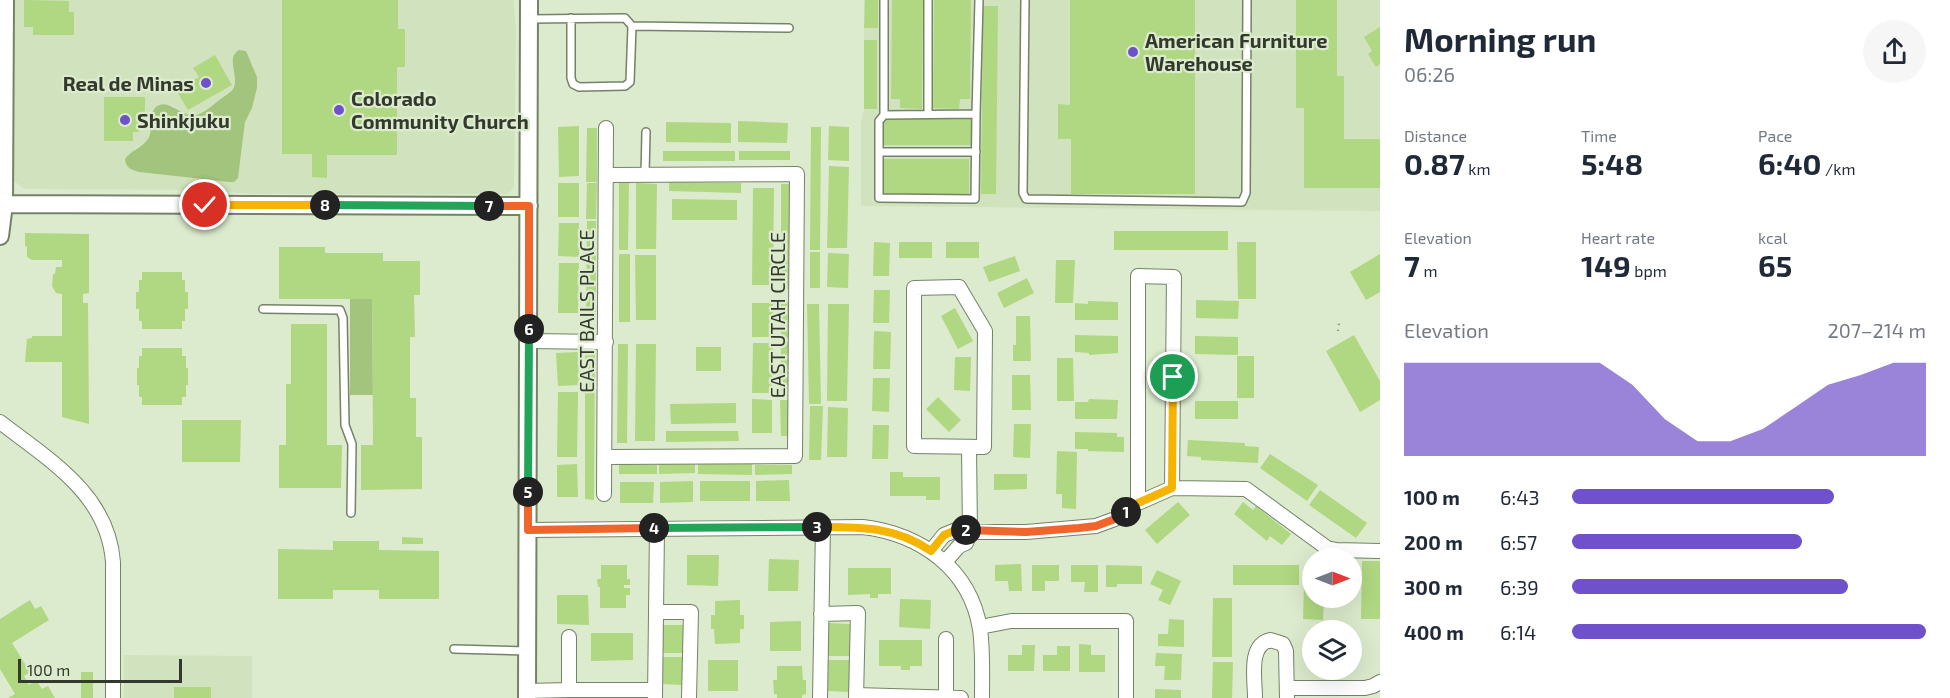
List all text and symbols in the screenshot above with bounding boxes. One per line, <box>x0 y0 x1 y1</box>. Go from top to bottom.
text: Morning run <box>1404 19 1596 59</box>
button: share <box>1863 20 1926 83</box>
place label: American Furniture Warehouse <box>1145 28 1327 75</box>
marker: American Furniture Warehouse <box>1126 45 1140 59</box>
text: 06:26 <box>1404 62 1455 86</box>
place label: Real de Minas <box>63 71 194 95</box>
marker: Real de Minas <box>199 76 213 90</box>
place label: Colorado Community Church <box>351 86 529 134</box>
marker: Colorado Community Church <box>332 103 346 117</box>
place label: Shinkjuku <box>137 108 230 132</box>
marker: Shinkjuku <box>118 113 132 127</box>
text: Distance <box>1404 126 1467 145</box>
text: Time <box>1581 126 1617 145</box>
text: Pace <box>1758 126 1792 145</box>
text: 0.87 <box>1404 145 1465 181</box>
text: 5:48 <box>1581 145 1643 181</box>
text: 6:40 <box>1758 145 1821 181</box>
text: km <box>1465 159 1491 178</box>
text: /km <box>1821 159 1855 178</box>
pin <box>179 179 230 230</box>
icon: check <box>188 188 221 221</box>
pin: 8 <box>310 190 340 220</box>
pin: 7 <box>474 191 504 221</box>
text: 8 <box>320 195 330 214</box>
text: 7 <box>485 196 493 215</box>
text: Elevation <box>1404 228 1472 247</box>
text: Heart rate <box>1581 228 1655 247</box>
text: kcal <box>1758 228 1787 247</box>
street label: EAST BAILS PLACE <box>574 229 598 393</box>
street label: EAST UTAH CIRCLE <box>765 232 789 398</box>
text: 7 <box>1404 247 1420 283</box>
text: 149 <box>1581 247 1631 283</box>
text: 65 <box>1758 247 1792 283</box>
text: m <box>1420 261 1437 280</box>
text: bpm <box>1631 261 1667 280</box>
pin: 6 <box>514 314 544 344</box>
text: Elevation <box>1404 318 1489 342</box>
text: 207–214 m <box>1828 318 1926 342</box>
text: 6 <box>524 319 534 338</box>
pin <box>1147 351 1198 402</box>
icon: arrive <box>1156 360 1189 393</box>
pin: 5 <box>513 477 543 507</box>
text: 5 <box>524 482 532 501</box>
text: 100 m <box>1404 485 1460 509</box>
text: 6:43 <box>1500 485 1540 509</box>
pin: 1 <box>1111 497 1141 527</box>
text: 1 <box>1123 502 1129 521</box>
pin: 3 <box>802 512 832 542</box>
pin: 4 <box>639 513 669 543</box>
pin: 2 <box>951 515 981 545</box>
text: 3 <box>812 517 822 536</box>
text: 4 <box>649 518 659 537</box>
text: 2 <box>961 520 971 539</box>
text: 200 m <box>1404 530 1463 554</box>
text: 6:57 <box>1500 530 1537 554</box>
north arrow <box>1302 548 1362 608</box>
map controls <box>1302 548 1362 680</box>
text: 300 m <box>1404 575 1463 599</box>
text: 6:39 <box>1500 575 1539 599</box>
button: layers <box>1302 620 1362 680</box>
text: 400 m <box>1404 620 1464 644</box>
text: 6:14 <box>1500 620 1536 644</box>
scale bar <box>18 656 182 684</box>
text: 100 m <box>27 660 70 679</box>

